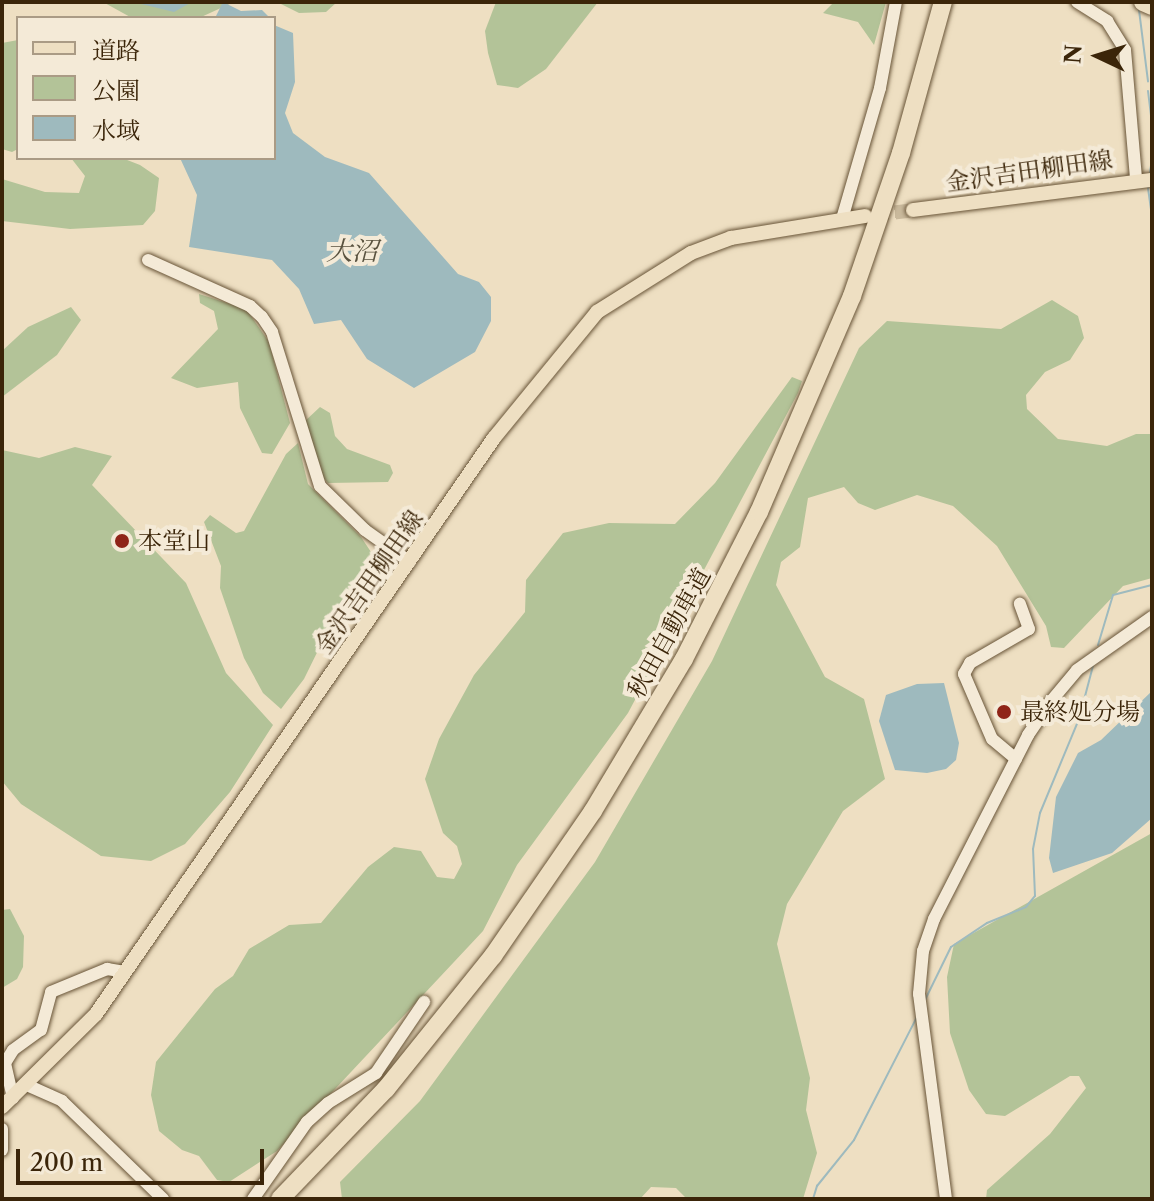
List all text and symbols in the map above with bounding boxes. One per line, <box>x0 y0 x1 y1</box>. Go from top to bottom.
legend <box>16 16 276 160</box>
north arrow <box>1058 16 1138 96</box>
text: 道路 <box>92 36 140 65</box>
text: N <box>1059 44 1088 65</box>
text: 公園 <box>92 76 140 105</box>
text: 水域 <box>92 116 140 145</box>
street label: 金沢吉田柳田線 <box>944 145 1114 197</box>
water label: 大沼 <box>326 236 378 268</box>
street label: 金沢吉田柳田線 <box>309 505 429 659</box>
place label: 本堂山 <box>138 527 210 555</box>
marker: 本堂山 <box>113 532 131 550</box>
street label: 秋田自動車道 <box>621 563 717 703</box>
place label: 最終処分場 <box>1020 698 1140 726</box>
marker: 最終処分場 <box>995 703 1013 721</box>
scale bar <box>20 1133 268 1183</box>
text: 200 m <box>30 1148 103 1177</box>

